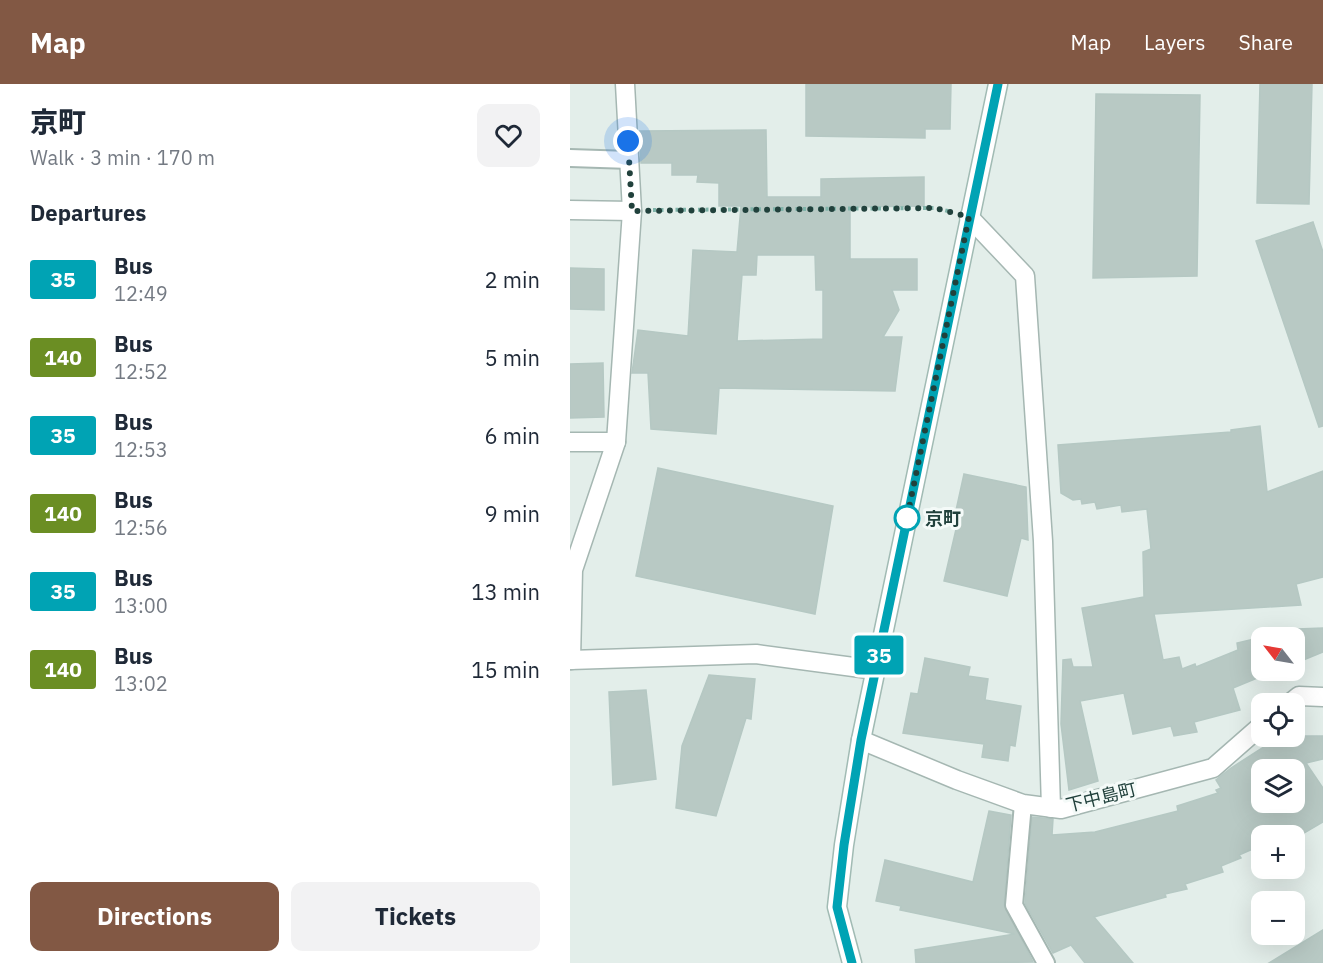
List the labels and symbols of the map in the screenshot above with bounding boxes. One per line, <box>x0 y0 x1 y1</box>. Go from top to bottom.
your location <box>613 126 643 156</box>
marker: 京町 <box>894 505 920 531</box>
place label: 京町 <box>925 507 961 530</box>
north arrow <box>1251 627 1305 681</box>
line badge: 35 <box>852 636 906 674</box>
street label: 下中島町 <box>1063 777 1139 817</box>

